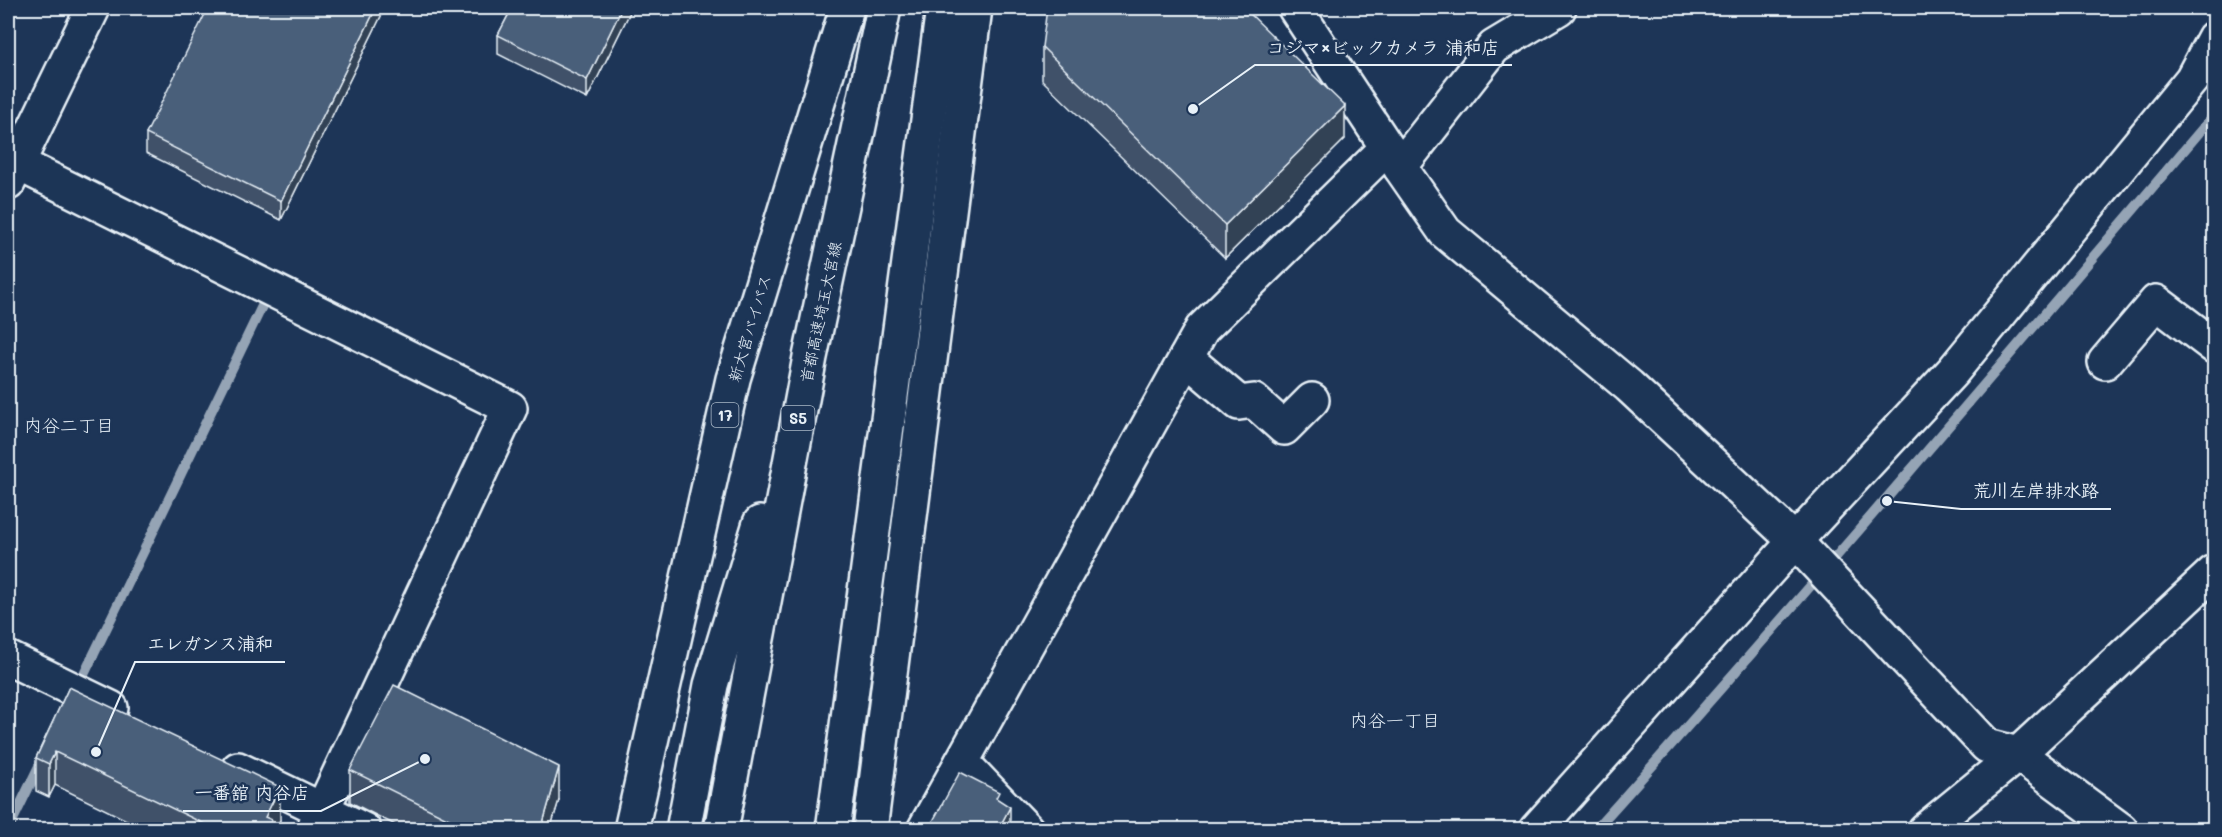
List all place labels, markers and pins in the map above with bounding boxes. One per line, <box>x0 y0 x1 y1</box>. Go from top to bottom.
callout: コジマ×ビックカメラ 浦和店 <box>1255 29 1512 65</box>
callout: 荒川左岸排水路 <box>1961 473 2111 509</box>
callout: エレガンス浦和 <box>135 626 285 662</box>
callout: 一番舘 内谷店 <box>183 775 321 811</box>

